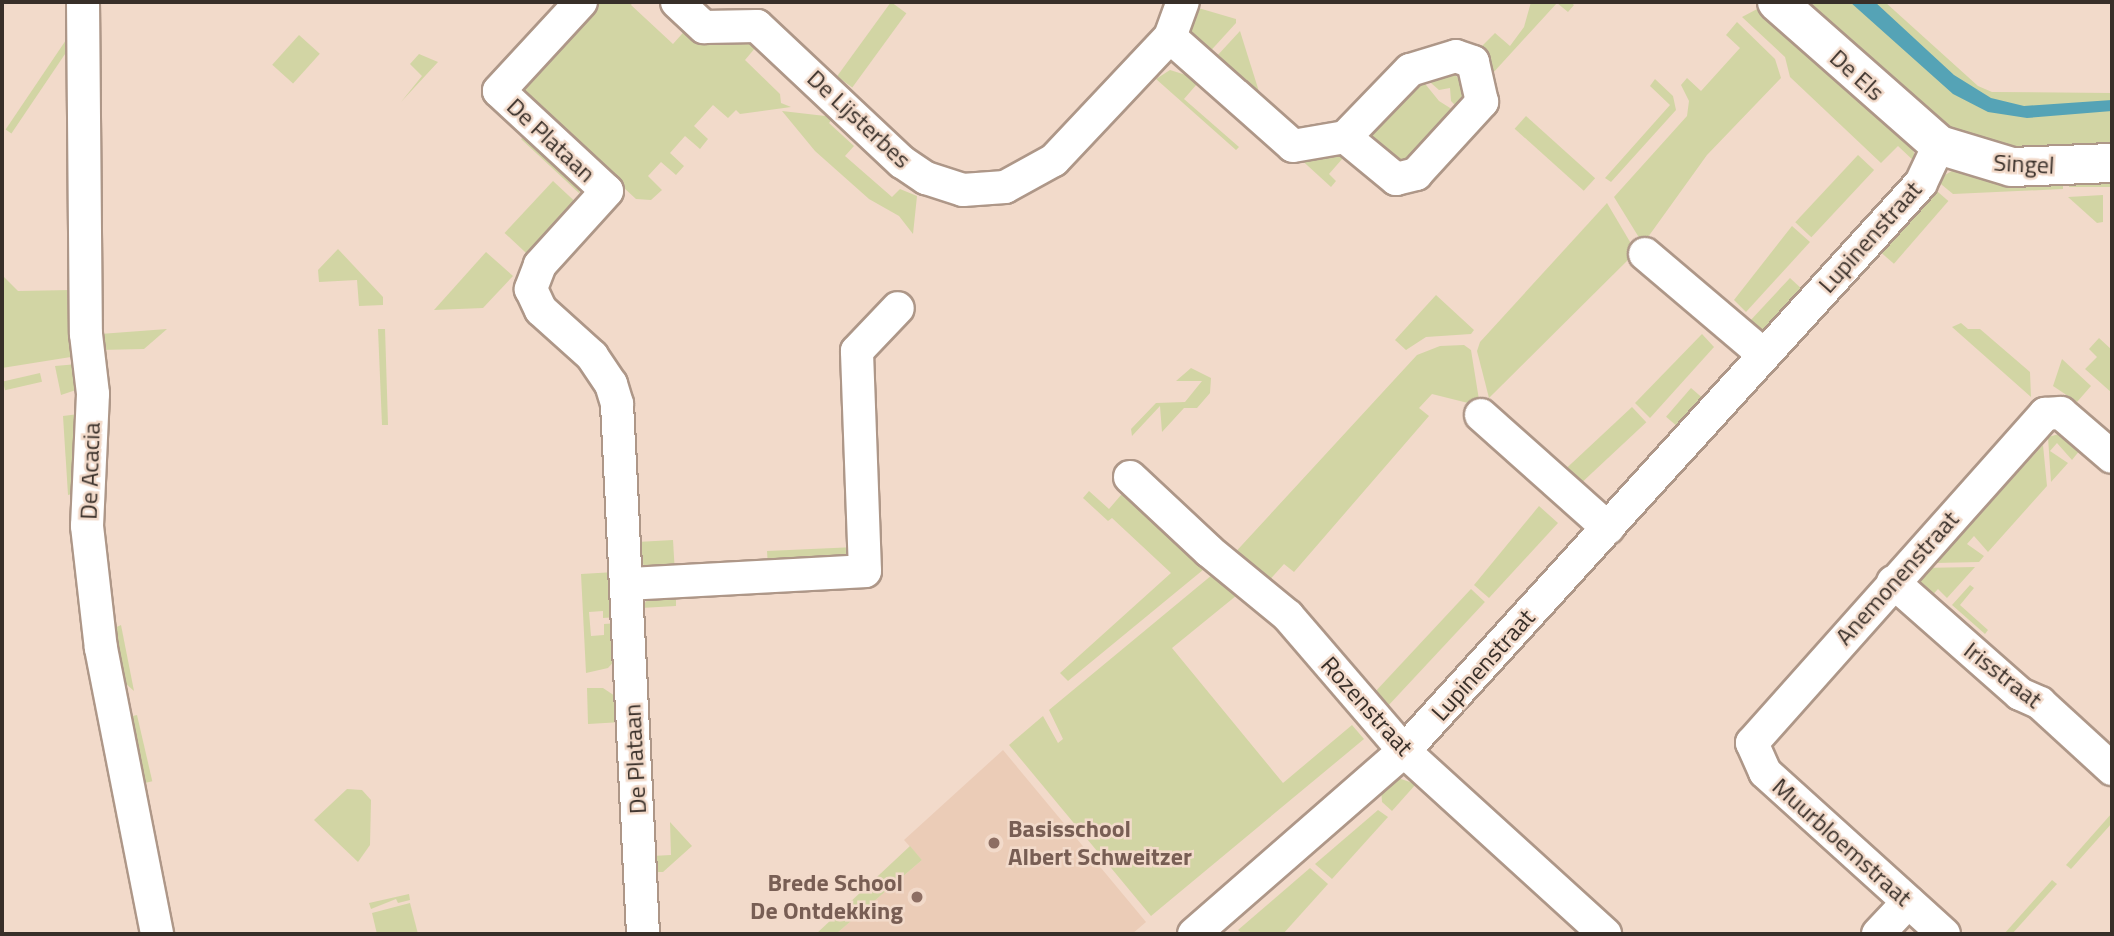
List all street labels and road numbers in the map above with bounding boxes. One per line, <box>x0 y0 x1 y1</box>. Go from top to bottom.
street label: De Els <box>1824 43 1890 107</box>
street label: De Lijsterbes <box>801 64 917 174</box>
street label: De Plataan <box>501 92 601 188</box>
street label: Singel <box>1993 148 2055 180</box>
street label: Lupinenstraat <box>1812 175 1928 299</box>
street label: De Acacia <box>74 422 106 520</box>
street label: Anemonenstraat <box>1829 505 1965 651</box>
street label: Lupinenstraat <box>1425 603 1541 727</box>
street label: Irisstraat <box>1958 636 2048 714</box>
street label: Rozenstraat <box>1315 651 1419 761</box>
street label: De Plataan <box>618 703 652 815</box>
street label: Muurbloemstraat <box>1766 772 1918 912</box>

